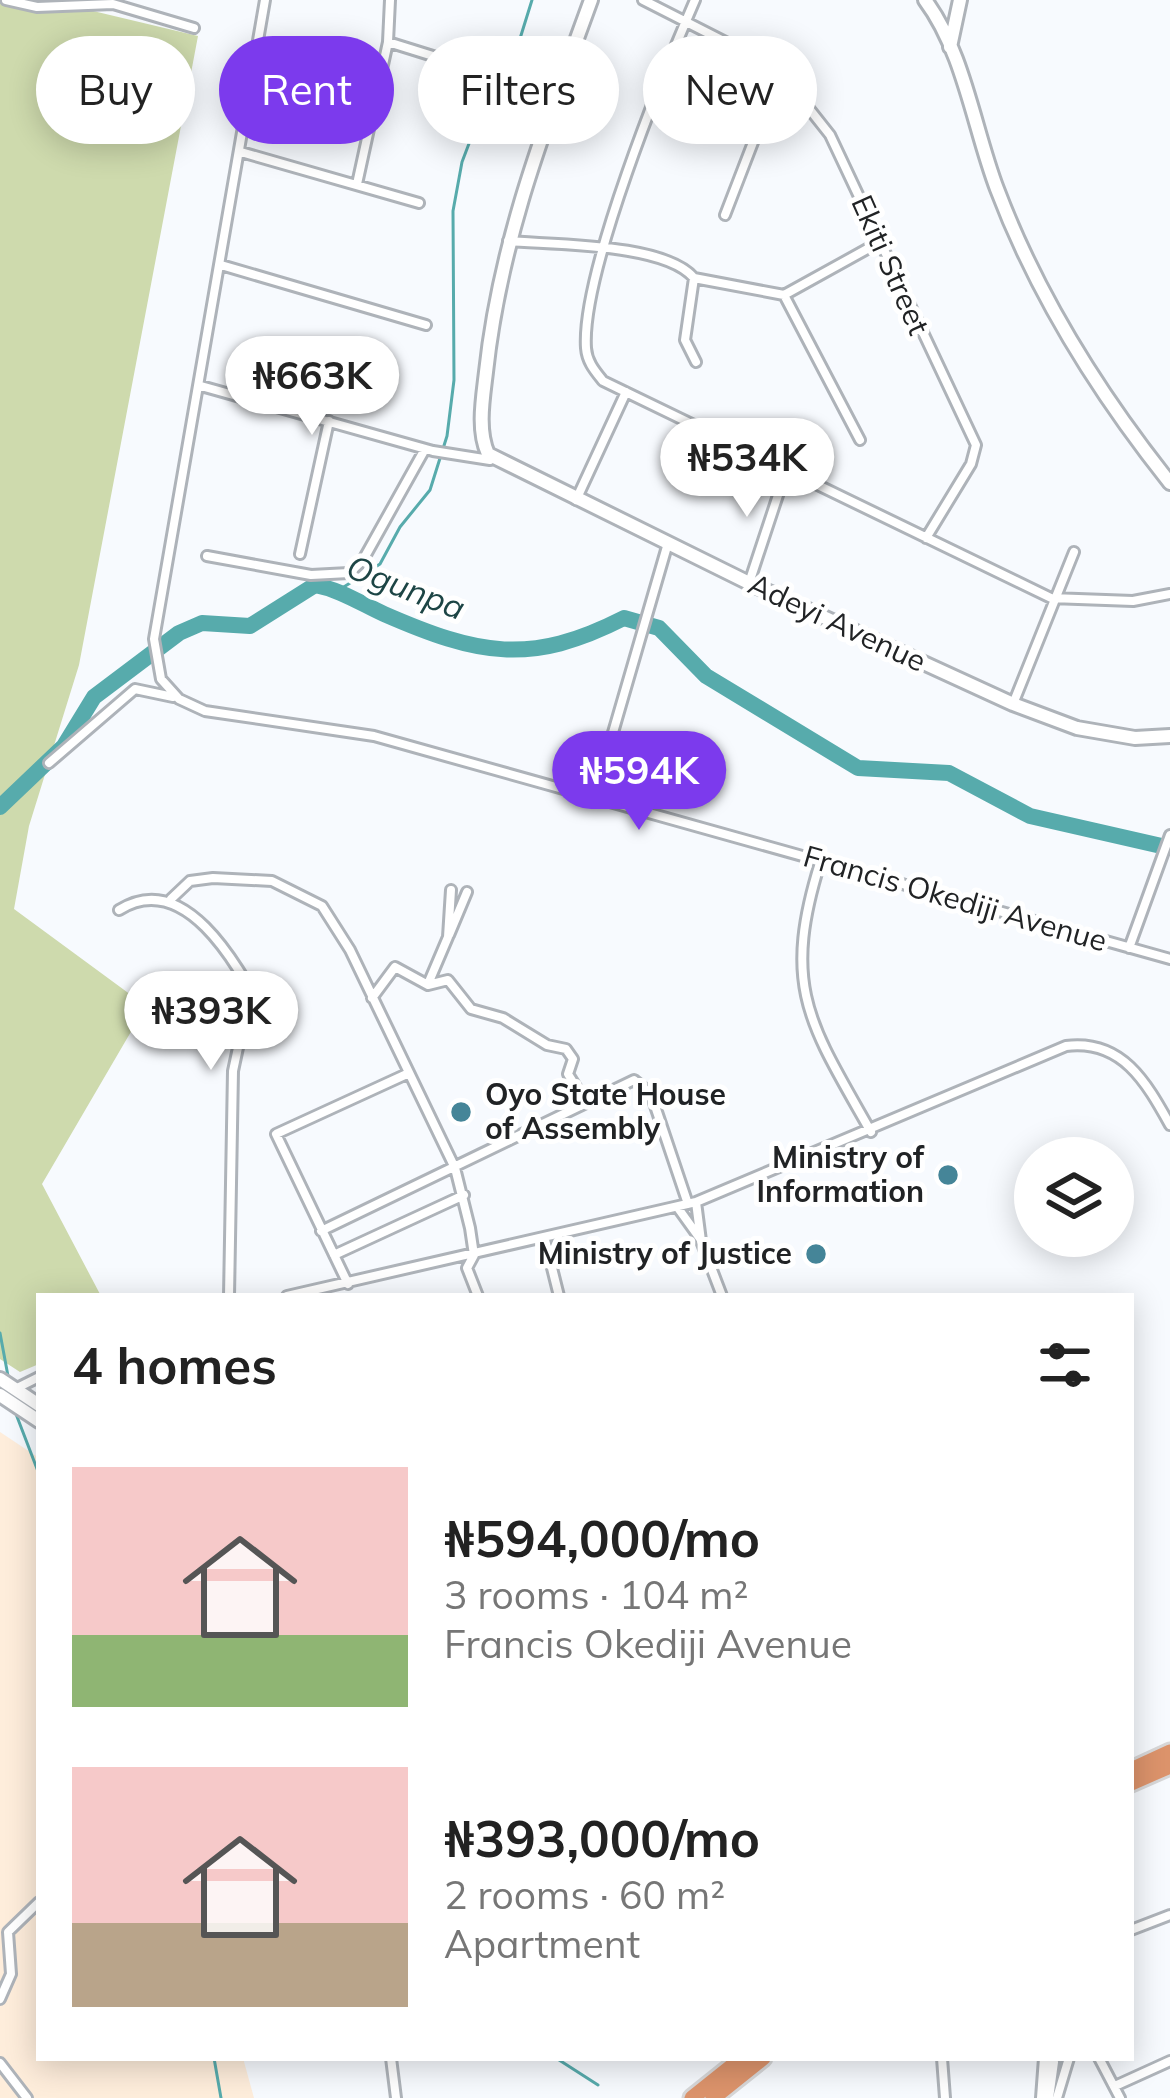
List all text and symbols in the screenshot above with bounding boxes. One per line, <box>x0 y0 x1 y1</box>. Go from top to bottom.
chip: Buy <box>36 36 195 144</box>
chip: Rent <box>219 36 394 144</box>
chip: Filters <box>418 36 619 144</box>
chip: New <box>643 36 817 144</box>
street label: Ekiti Street <box>843 189 939 340</box>
pin: ₦663K <box>228 336 396 438</box>
text: ₦663K <box>252 350 372 399</box>
pin: ₦534K <box>663 418 831 520</box>
text: ₦534K <box>687 432 807 481</box>
water label: Ogunpa <box>341 545 471 628</box>
street label: Adeyi Avenue <box>743 564 932 680</box>
pin: ₦594K <box>555 731 723 833</box>
text: ₦594K <box>579 745 699 794</box>
street label: Francis Okediji Avenue <box>799 837 1111 960</box>
pin: ₦393K <box>127 971 295 1073</box>
text: ₦393K <box>151 985 271 1034</box>
place label: Oyo State House of Assembly <box>485 1075 726 1147</box>
marker: Oyo State House of Assembly <box>448 1099 474 1125</box>
map controls <box>1014 1137 1134 1257</box>
button: layers <box>1014 1137 1134 1257</box>
place label: Ministry of Information <box>757 1138 925 1210</box>
marker: Ministry of Information <box>935 1162 961 1188</box>
place label: Ministry of Justice <box>538 1234 792 1272</box>
marker: Ministry of Justice <box>803 1241 829 1267</box>
icon: filters <box>1032 1332 1098 1398</box>
text: 4 homes <box>72 1333 277 1397</box>
text: ₦594,000/mo <box>444 1506 760 1570</box>
icon: home <box>168 1515 312 1659</box>
text: 3 rooms · 104 m² <box>444 1570 748 1619</box>
text: Francis Okediji Avenue <box>444 1619 852 1668</box>
text: ₦393,000/mo <box>444 1806 760 1870</box>
icon: home <box>168 1815 312 1959</box>
text: 2 rooms · 60 m² <box>444 1870 725 1919</box>
text: Apartment <box>444 1919 640 1968</box>

